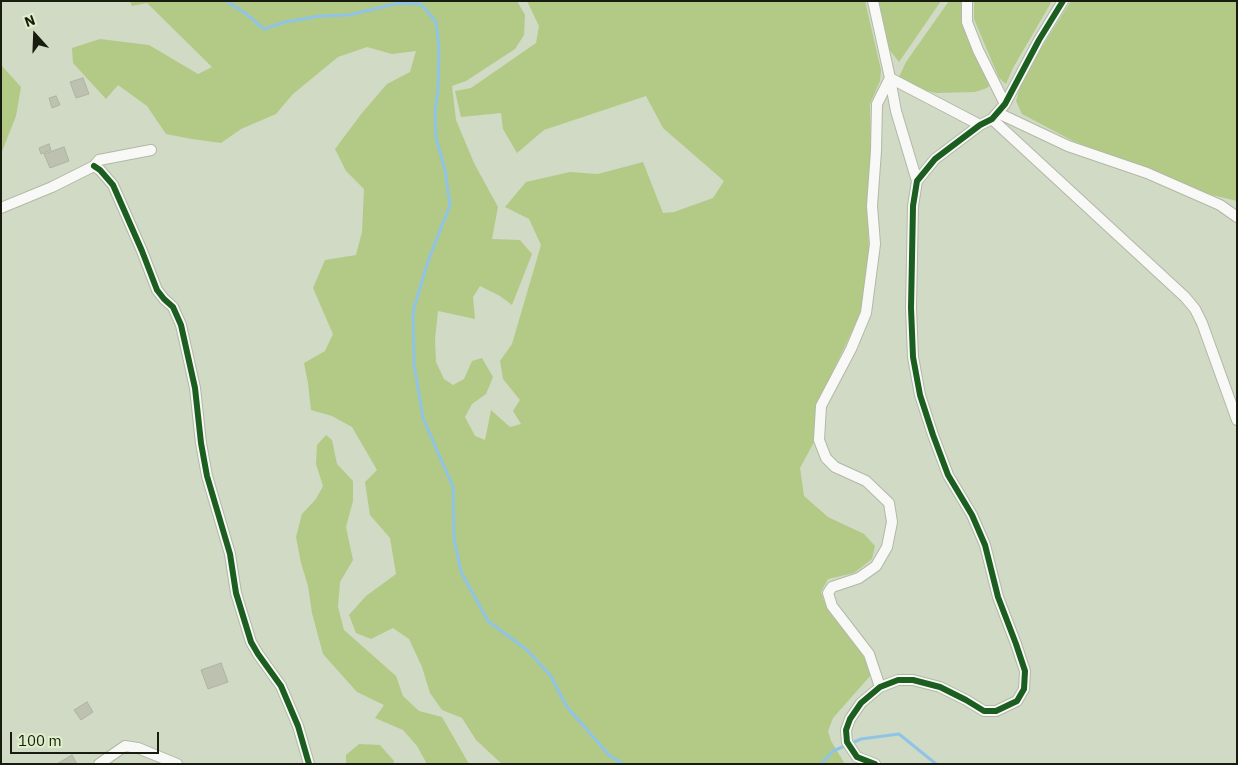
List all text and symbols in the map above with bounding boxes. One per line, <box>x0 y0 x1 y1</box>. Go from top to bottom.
north arrow <box>10 10 60 60</box>
text: N <box>22 11 38 31</box>
scale bar <box>12 722 161 754</box>
text: 100 m <box>18 731 62 750</box>

